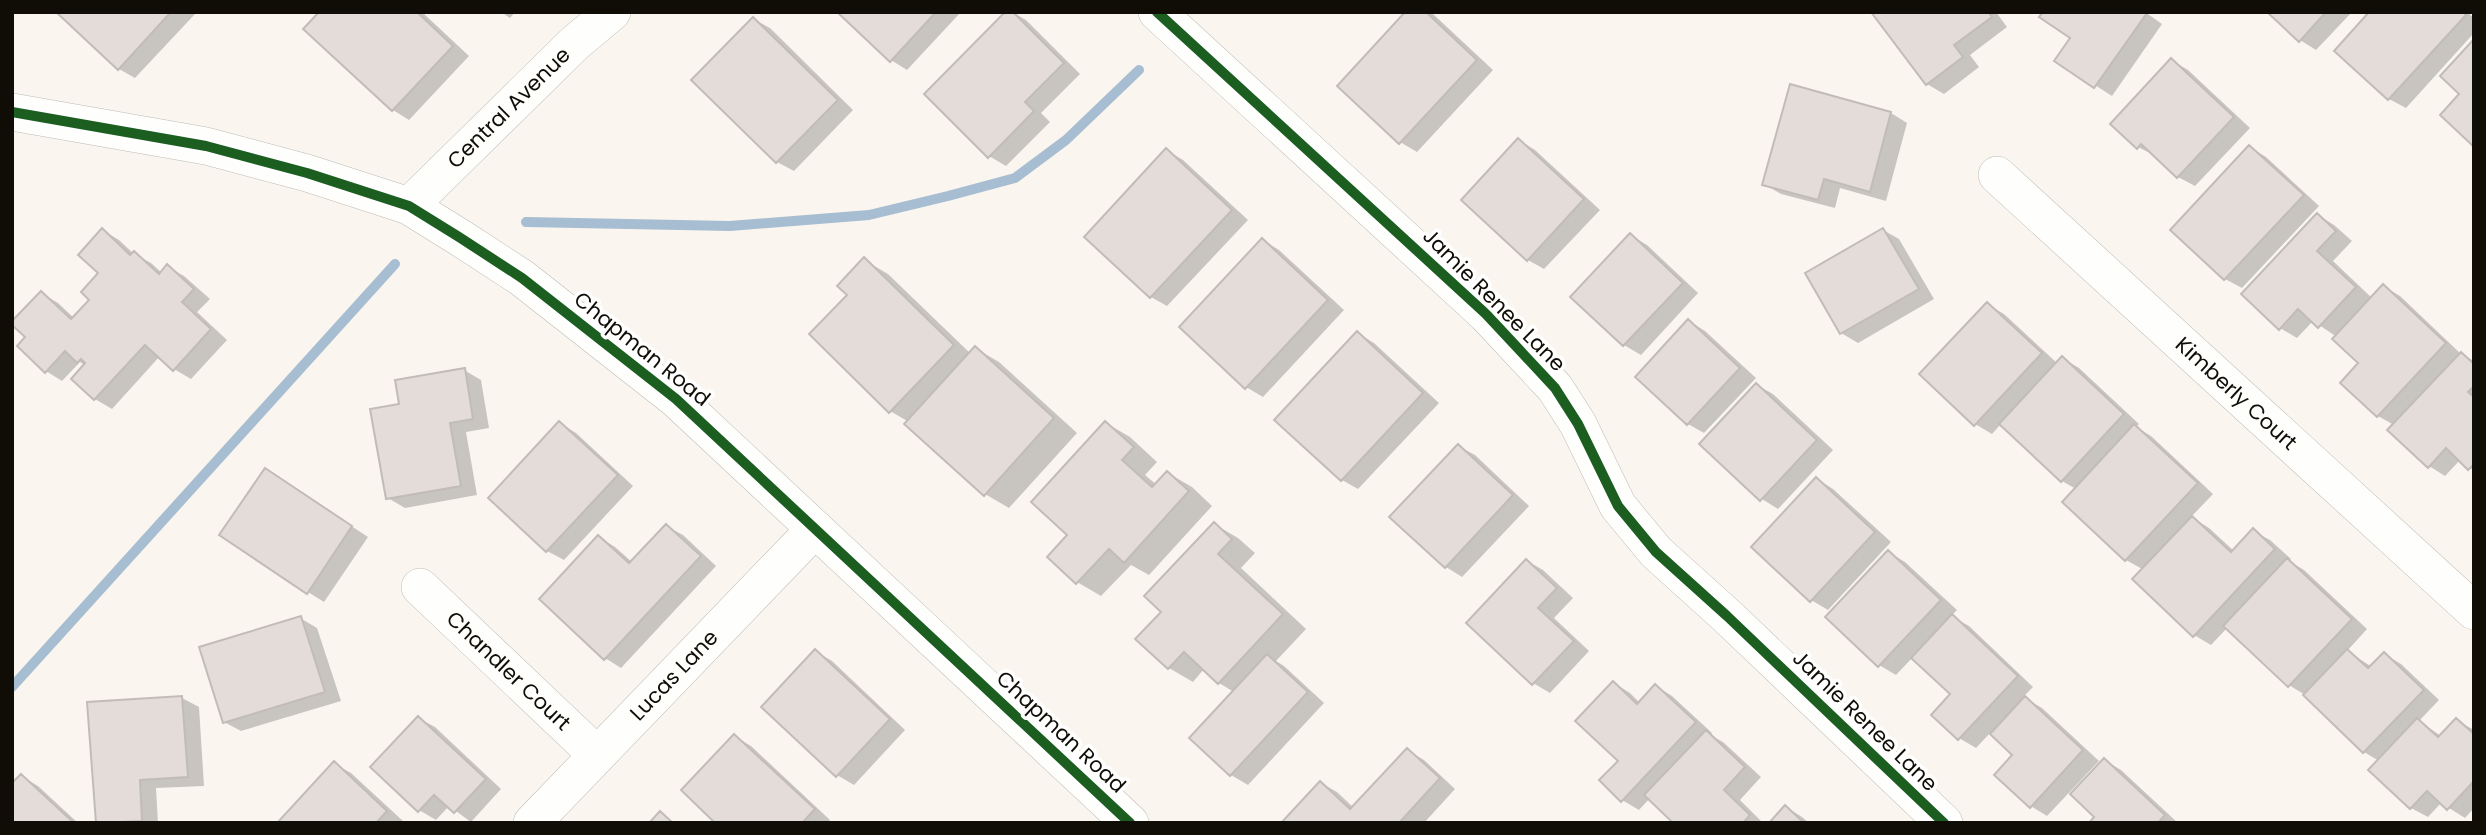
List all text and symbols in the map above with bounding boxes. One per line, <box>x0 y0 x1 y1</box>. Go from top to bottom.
street label: Central Avenue <box>441 40 577 175</box>
street label: Jamie Renee Lane <box>1416 222 1572 378</box>
street label: Chapman Road <box>568 285 717 413</box>
street label: Kimberly Court <box>2169 330 2304 456</box>
street label: Chandler Court <box>440 604 577 737</box>
street label: Lucas Lane <box>623 623 724 727</box>
street label: Jamie Renee Lane <box>1786 644 1944 798</box>
street label: Chapman Road <box>990 664 1132 799</box>

